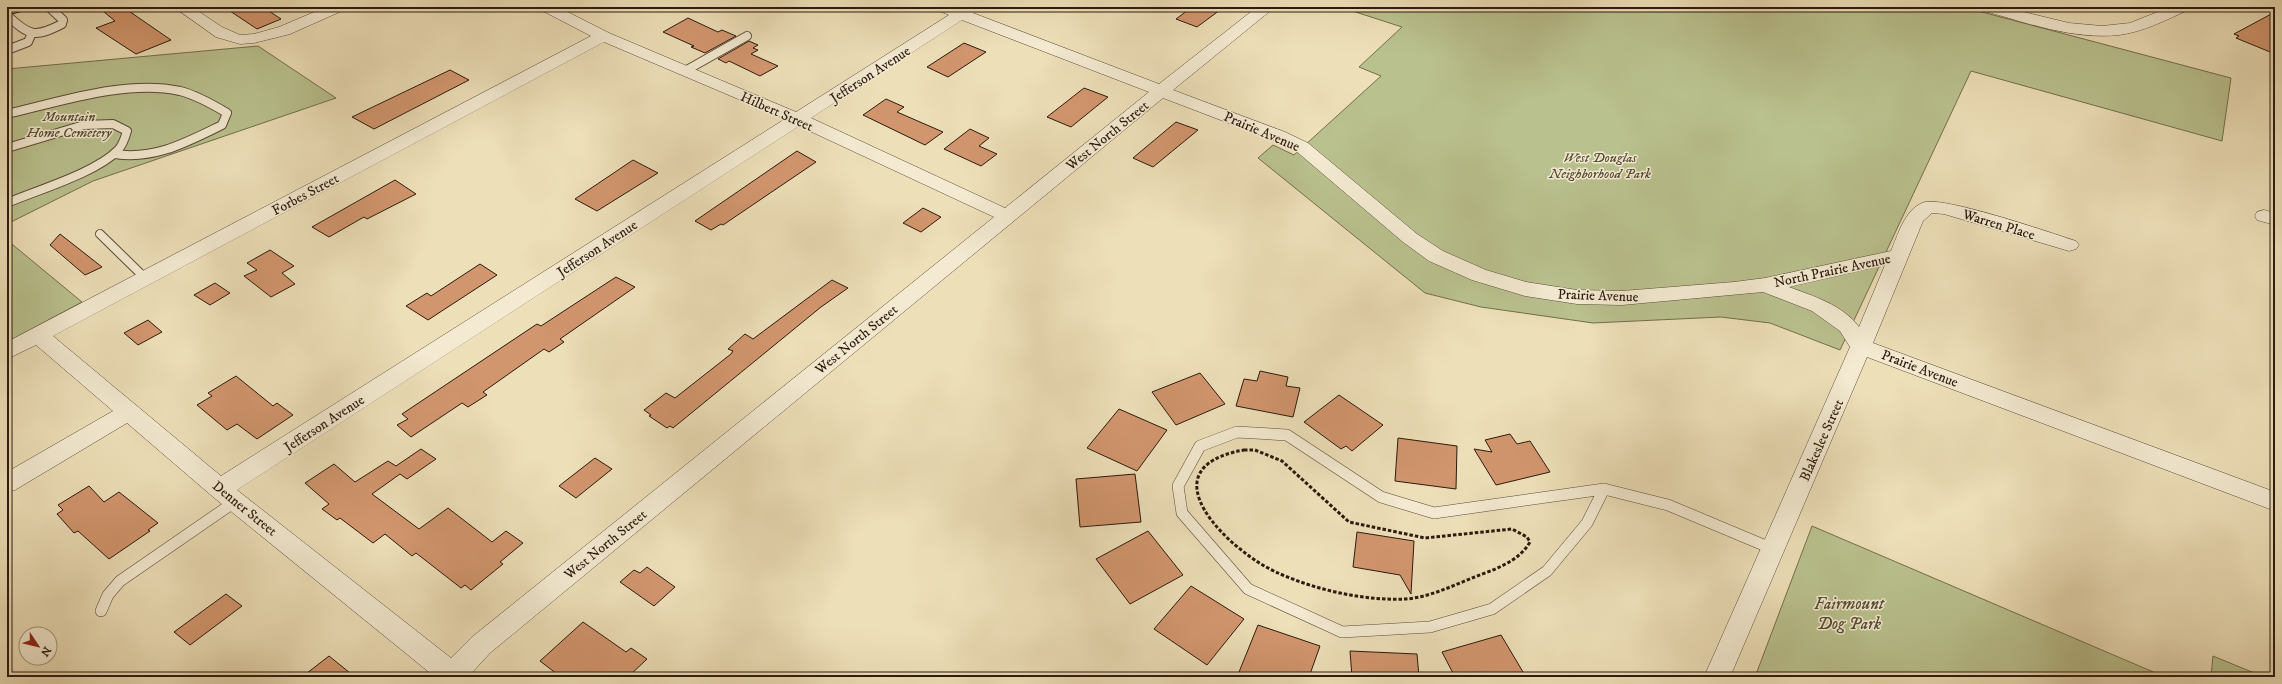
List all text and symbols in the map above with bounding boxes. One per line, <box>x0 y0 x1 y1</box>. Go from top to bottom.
street label: Jefferson Avenue <box>825 42 914 109</box>
street label: Hilbert Street <box>737 88 816 136</box>
street label: West North Street <box>1062 97 1153 175</box>
park label: Mountain Home Cemetery <box>26 108 113 142</box>
street label: Prairie Avenue <box>1221 108 1303 156</box>
park label: West Douglas Neighborhood Park <box>1548 149 1651 183</box>
street label: Forbes Street <box>269 170 342 220</box>
street label: Warren Place <box>1959 205 2037 245</box>
street label: Jefferson Avenue <box>552 216 641 283</box>
street label: North Prairie Avenue <box>1772 250 1892 292</box>
street label: Prairie Avenue <box>1557 286 1639 306</box>
street label: West North Street <box>811 301 902 379</box>
street label: Prairie Avenue <box>1879 346 1961 392</box>
street label: Jefferson Avenue <box>279 391 368 458</box>
street label: Blakeslee Street <box>1796 396 1848 484</box>
street label: Denner Street <box>208 477 281 541</box>
street label: West North Street <box>560 506 651 584</box>
park label: Fairmount Dog Park <box>1814 593 1886 635</box>
north arrow <box>18 626 58 666</box>
text: N <box>37 643 54 659</box>

